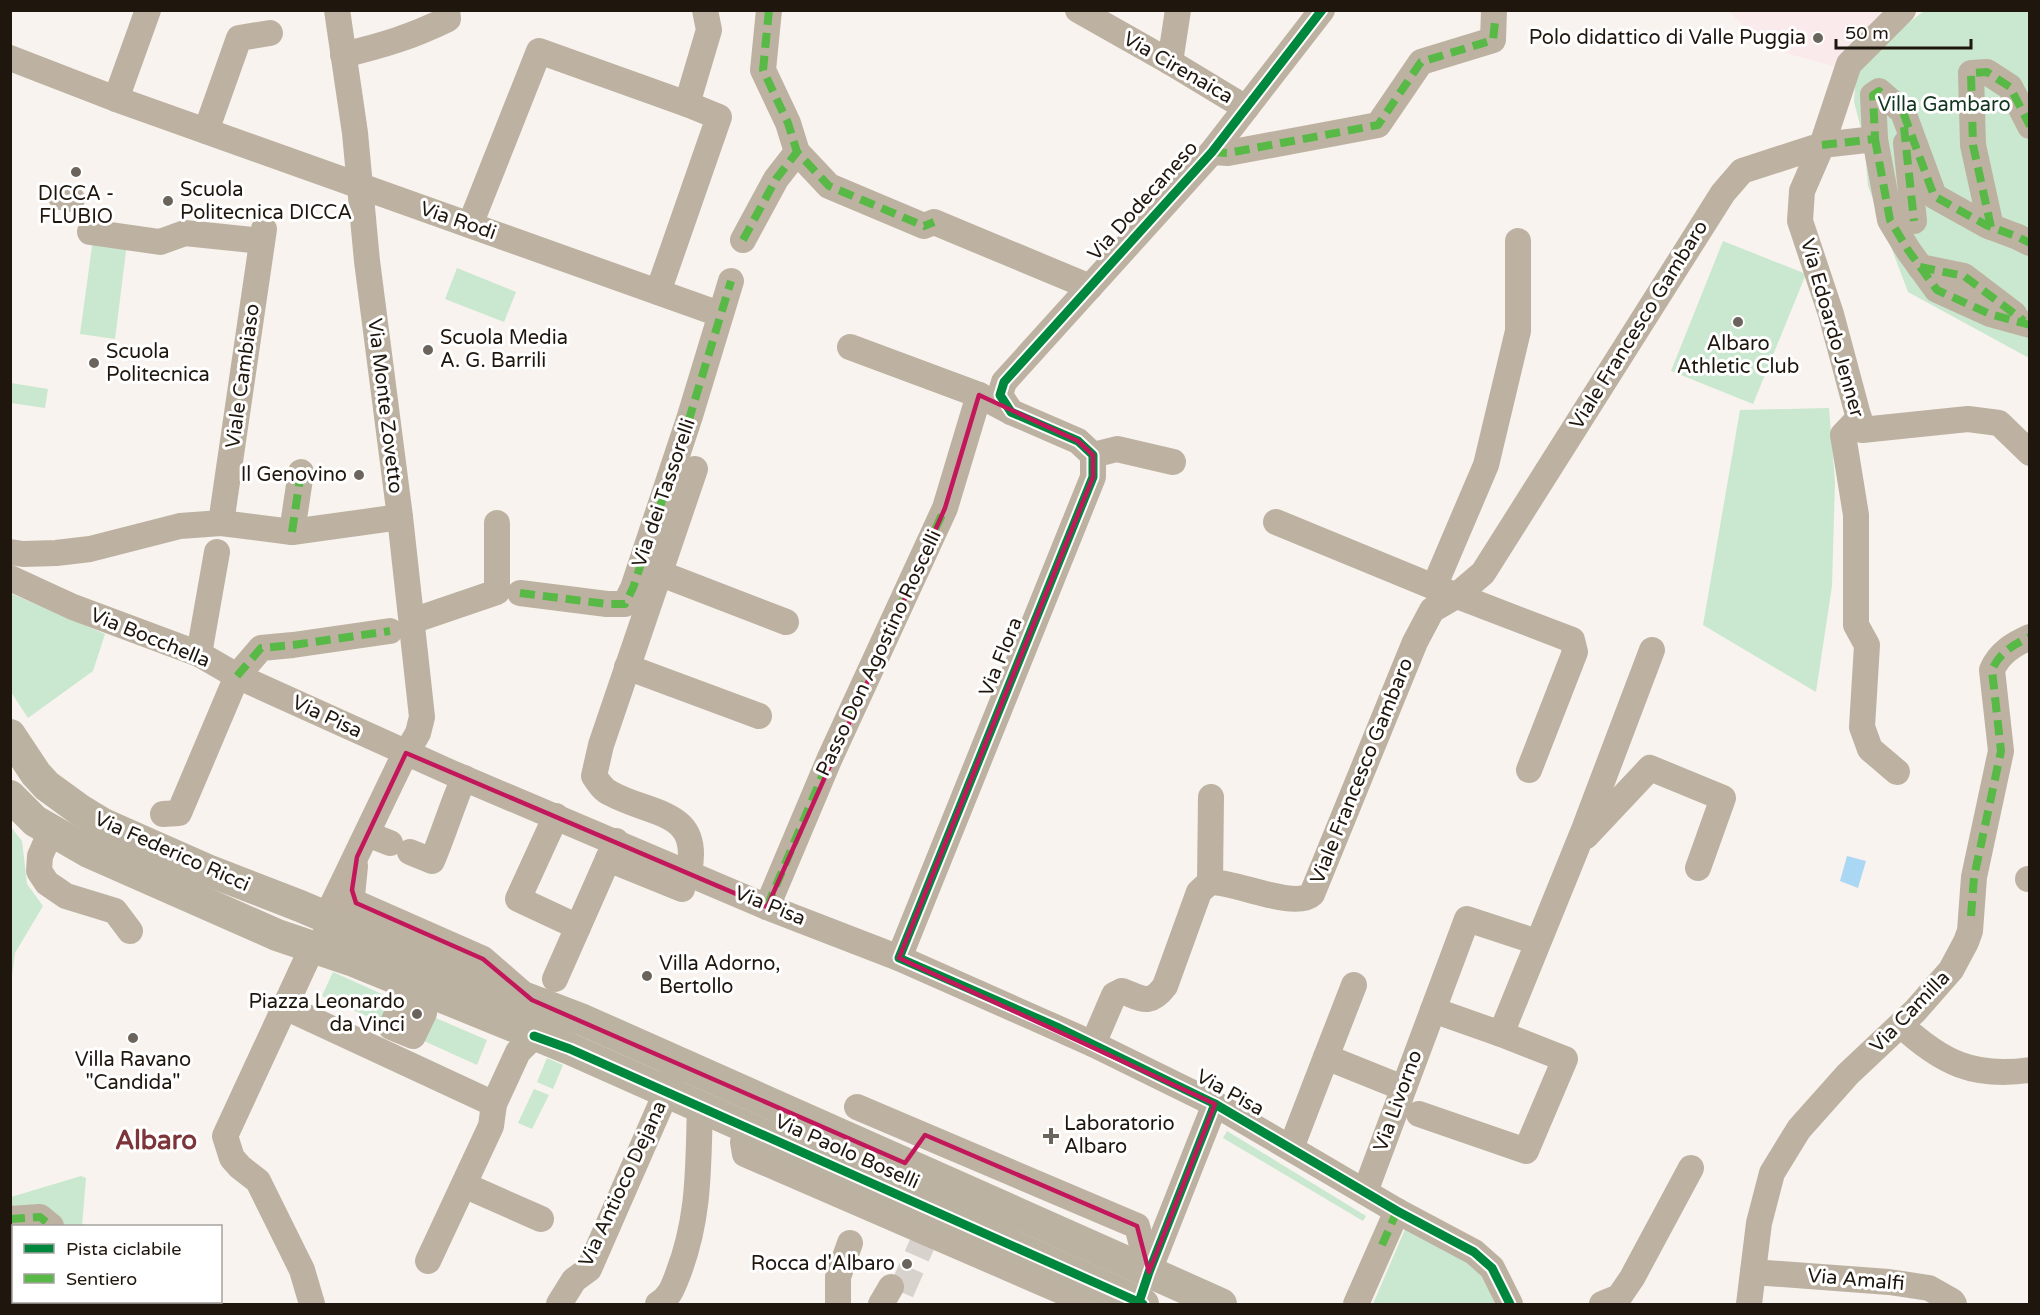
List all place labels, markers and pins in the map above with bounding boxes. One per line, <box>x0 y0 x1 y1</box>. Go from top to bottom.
place label: Polo didattico di Valle Puggia <box>1529 26 1806 50</box>
marker: Polo didattico di Valle Puggia <box>1811 31 1825 45</box>
marker: DICCA - FLUBIO <box>69 165 83 179</box>
place label: Scuola Politecnica DICCA <box>180 178 352 225</box>
place label: DICCA - FLUBIO <box>38 182 114 229</box>
marker: Scuola Politecnica DICCA <box>161 194 175 208</box>
marker: Albaro Athletic Club <box>1731 315 1745 329</box>
place label: Scuola Media A. G. Barrili <box>440 326 568 373</box>
place label: Albaro Athletic Club <box>1677 332 1799 379</box>
place label: Scuola Politecnica <box>106 340 210 387</box>
marker: Scuola Media A. G. Barrili <box>421 343 435 357</box>
marker: Scuola Politecnica <box>87 356 101 370</box>
place label: Il Genovino <box>241 463 347 487</box>
marker: Il Genovino <box>352 468 366 482</box>
place label: Villa Adorno, Bertollo <box>659 952 781 999</box>
marker: Villa Adorno, Bertollo <box>640 969 654 983</box>
place label: Piazza Leonardo da Vinci <box>249 990 405 1037</box>
marker: Piazza Leonardo da Vinci <box>410 1007 424 1021</box>
marker: Villa Ravano "Candida" <box>126 1031 140 1045</box>
place label: Villa Ravano "Candida" <box>75 1048 191 1095</box>
place label: Laboratorio Albaro <box>1064 1112 1175 1159</box>
marker: Laboratorio Albaro <box>1042 1127 1060 1145</box>
place label: Rocca d'Albaro <box>751 1252 895 1276</box>
marker: Rocca d'Albaro <box>900 1257 914 1271</box>

